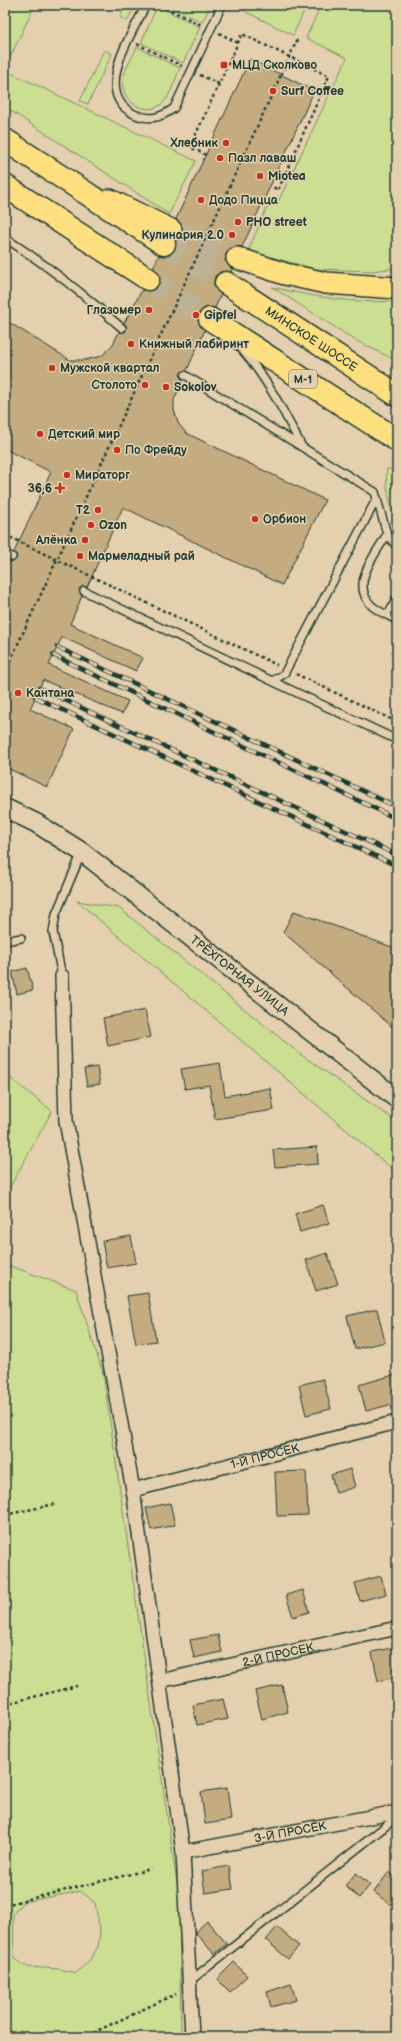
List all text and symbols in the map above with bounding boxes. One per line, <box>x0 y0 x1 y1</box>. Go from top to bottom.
place label: МЦД Сколково <box>232 58 318 73</box>
marker: МЦД Сколково <box>219 60 229 70</box>
place label: Surf Coffee <box>281 84 344 99</box>
marker: Surf Coffee <box>268 86 278 96</box>
place label: Хлебник <box>169 136 219 151</box>
marker: Хлебник <box>221 138 231 148</box>
place label: Пазл лаваш <box>228 151 296 166</box>
marker: Пазл лаваш <box>215 153 225 163</box>
place label: Miotea <box>268 169 306 184</box>
marker: Miotea <box>255 171 265 181</box>
place label: Додо Пицца <box>209 193 279 208</box>
marker: Додо Пицца <box>196 195 206 205</box>
place label: PHO street <box>246 215 307 230</box>
marker: PHO street <box>233 217 243 227</box>
place label: Кулинария 2.0 <box>142 228 224 243</box>
marker: Кулинария 2.0 <box>227 230 237 240</box>
place label: Глазомер <box>87 303 141 318</box>
street label: МИНСКОЕ ШОССЕ <box>262 304 360 375</box>
marker: Глазомер <box>144 305 154 315</box>
place label: Gipfel <box>204 308 237 323</box>
marker: Gipfel <box>191 310 201 320</box>
place label: Книжный лабиринт <box>139 337 249 352</box>
marker: Книжный лабиринт <box>126 339 136 349</box>
place label: Мужской квартал <box>60 361 160 376</box>
marker: Мужской квартал <box>47 363 57 373</box>
road number: М-1 <box>289 370 317 388</box>
place label: Столото <box>91 378 137 393</box>
marker: Столото <box>140 380 150 390</box>
place label: Sokolov <box>174 380 217 395</box>
marker: Sokolov <box>161 382 171 392</box>
place label: Детский мир <box>48 427 120 442</box>
marker: Детский мир <box>35 429 45 439</box>
place label: По Фрейду <box>125 443 187 458</box>
marker: По Фрейду <box>112 445 122 455</box>
place label: Мираторг <box>75 468 130 483</box>
marker: Мираторг <box>62 470 72 480</box>
place label: 36,6 <box>28 481 52 496</box>
marker: 36,6 <box>55 483 65 493</box>
place label: T2 <box>76 503 91 518</box>
marker: T2 <box>93 505 103 515</box>
place label: Орбион <box>263 512 306 527</box>
marker: Орбион <box>250 514 260 524</box>
place label: Ozon <box>99 518 127 533</box>
marker: Ozon <box>86 520 96 530</box>
place label: Алёнка <box>35 533 78 548</box>
marker: Алёнка <box>80 535 90 545</box>
place label: Мармеладный рай <box>88 549 195 564</box>
marker: Мармеладный рай <box>75 551 85 561</box>
place label: Кантана <box>26 686 75 701</box>
marker: Кантана <box>13 688 23 698</box>
street label: ТРЁХГОРНАЯ УЛИЦА <box>187 933 292 1020</box>
street label: 1-Й ПРОСЕК <box>229 1440 301 1473</box>
street label: 2-Й ПРОСЕК <box>241 1640 315 1670</box>
street label: 3-Й ПРОСЕК <box>253 1818 328 1847</box>

